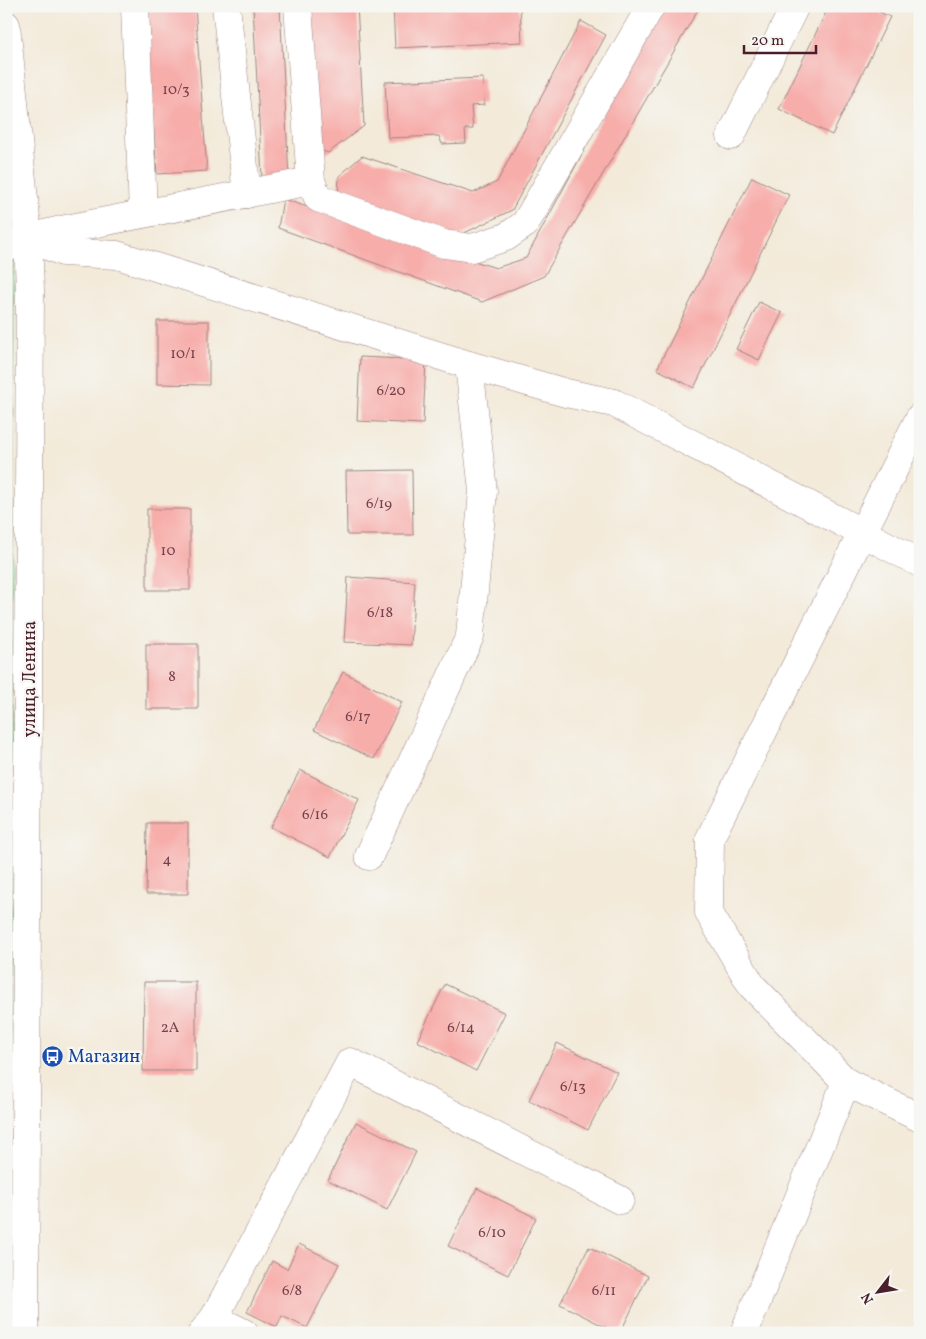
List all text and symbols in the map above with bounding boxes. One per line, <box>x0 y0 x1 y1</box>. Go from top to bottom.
scale bar <box>744 22 816 54</box>
text: 20 m <box>751 31 784 52</box>
house number: 10/3 <box>162 80 190 101</box>
house number: 10/1 <box>170 344 196 365</box>
house number: 6/20 <box>376 381 406 402</box>
house number: 6/19 <box>366 494 392 515</box>
house number: 10 <box>161 541 175 562</box>
house number: 6/18 <box>367 603 393 624</box>
street label: улица Ленина <box>18 621 43 737</box>
house number: 8 <box>168 667 176 688</box>
house number: 6/17 <box>345 707 371 728</box>
house number: 6/16 <box>302 805 328 826</box>
house number: 4 <box>163 850 172 871</box>
house number: 2А <box>161 1018 180 1039</box>
house number: 6/14 <box>447 1018 475 1039</box>
bus stop icon: Магазин <box>40 1044 64 1068</box>
place label: Магазин <box>68 1045 140 1070</box>
house number: 6/13 <box>560 1077 586 1098</box>
house number: 6/10 <box>478 1223 506 1244</box>
north arrow <box>854 1266 904 1316</box>
house number: 6/8 <box>282 1281 302 1302</box>
house number: 6/11 <box>592 1281 616 1302</box>
text: N <box>857 1289 879 1307</box>

